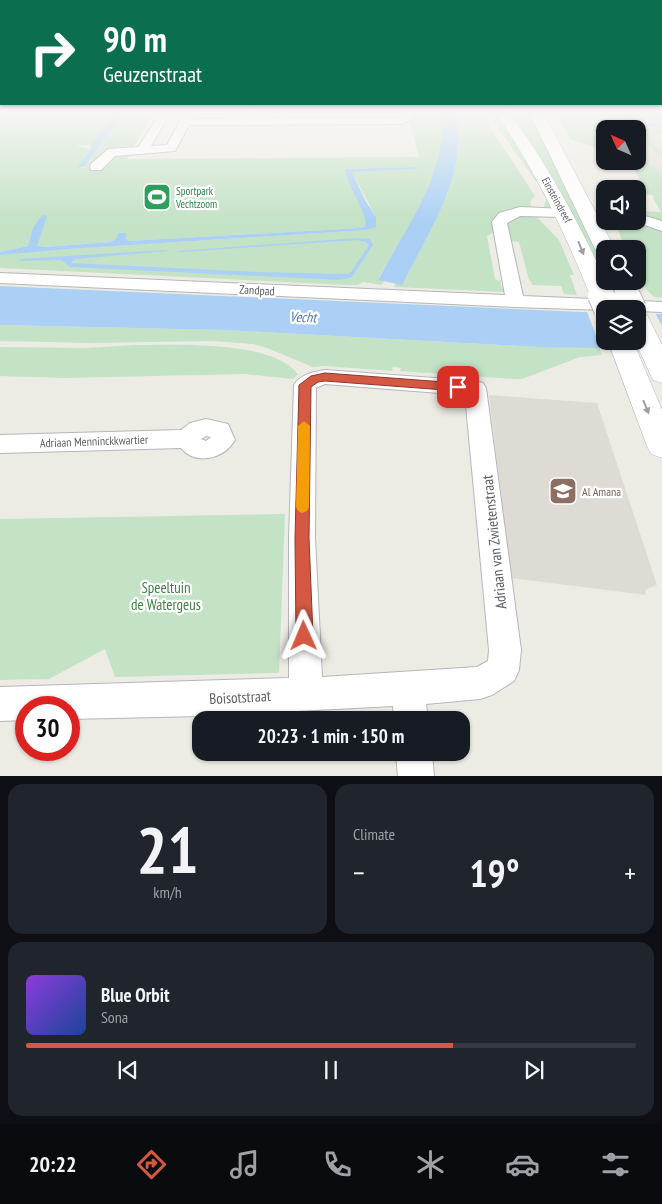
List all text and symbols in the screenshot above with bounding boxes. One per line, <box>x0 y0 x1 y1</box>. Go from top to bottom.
text: 90 m <box>103 16 167 62</box>
icon: right <box>20 20 85 85</box>
text: Geuzenstraat <box>103 60 202 88</box>
north arrow <box>596 120 646 170</box>
map controls <box>596 120 646 350</box>
street label: Einsteindreef <box>539 175 576 226</box>
button: sound <box>596 180 646 230</box>
sports icon: Sportpark Vechtzoom <box>142 182 172 212</box>
place label: Sportpark Vechtzoom <box>175 184 217 211</box>
button: search <box>596 240 646 290</box>
one-way arrow <box>578 241 586 255</box>
street label: Zandpad <box>239 282 275 298</box>
button: layers <box>596 300 646 350</box>
water label: Vecht <box>289 308 319 327</box>
pin <box>437 366 479 408</box>
icon: arrive <box>444 373 472 401</box>
one-way arrow <box>643 400 651 414</box>
street label: Adriaan Menninckkwartier <box>40 432 149 450</box>
street label: Adriaan van Zwietenstraat <box>478 474 510 610</box>
school or university icon: Al Amana <box>548 476 578 506</box>
place label: Al Amana <box>582 484 621 499</box>
park label: Speeltuin de Watergeus <box>131 578 201 614</box>
position arrow <box>277 609 329 661</box>
street label: Boisotstraat <box>209 686 271 708</box>
speed limit sign: 30 <box>15 696 80 761</box>
text: 20:23 · 1 min · 150 m <box>258 724 404 748</box>
text: 21 <box>136 807 199 891</box>
text: Climate <box>353 824 395 844</box>
text: 19° <box>469 848 520 897</box>
text: − <box>353 854 365 891</box>
text: + <box>624 854 636 891</box>
text: km/h <box>153 882 182 902</box>
text: Blue Orbit <box>101 983 170 1007</box>
text: Sona <box>101 1007 128 1027</box>
icon: previous <box>114 1056 142 1084</box>
icon: pause <box>317 1056 345 1084</box>
icon: next <box>520 1056 548 1084</box>
icon: directions <box>134 1147 169 1182</box>
icon: music <box>227 1147 262 1182</box>
icon: phone <box>320 1147 355 1182</box>
icon: climate <box>413 1147 448 1182</box>
icon: car <box>505 1147 540 1182</box>
icon: filters <box>598 1147 633 1182</box>
text: 20:22 <box>29 1150 76 1178</box>

